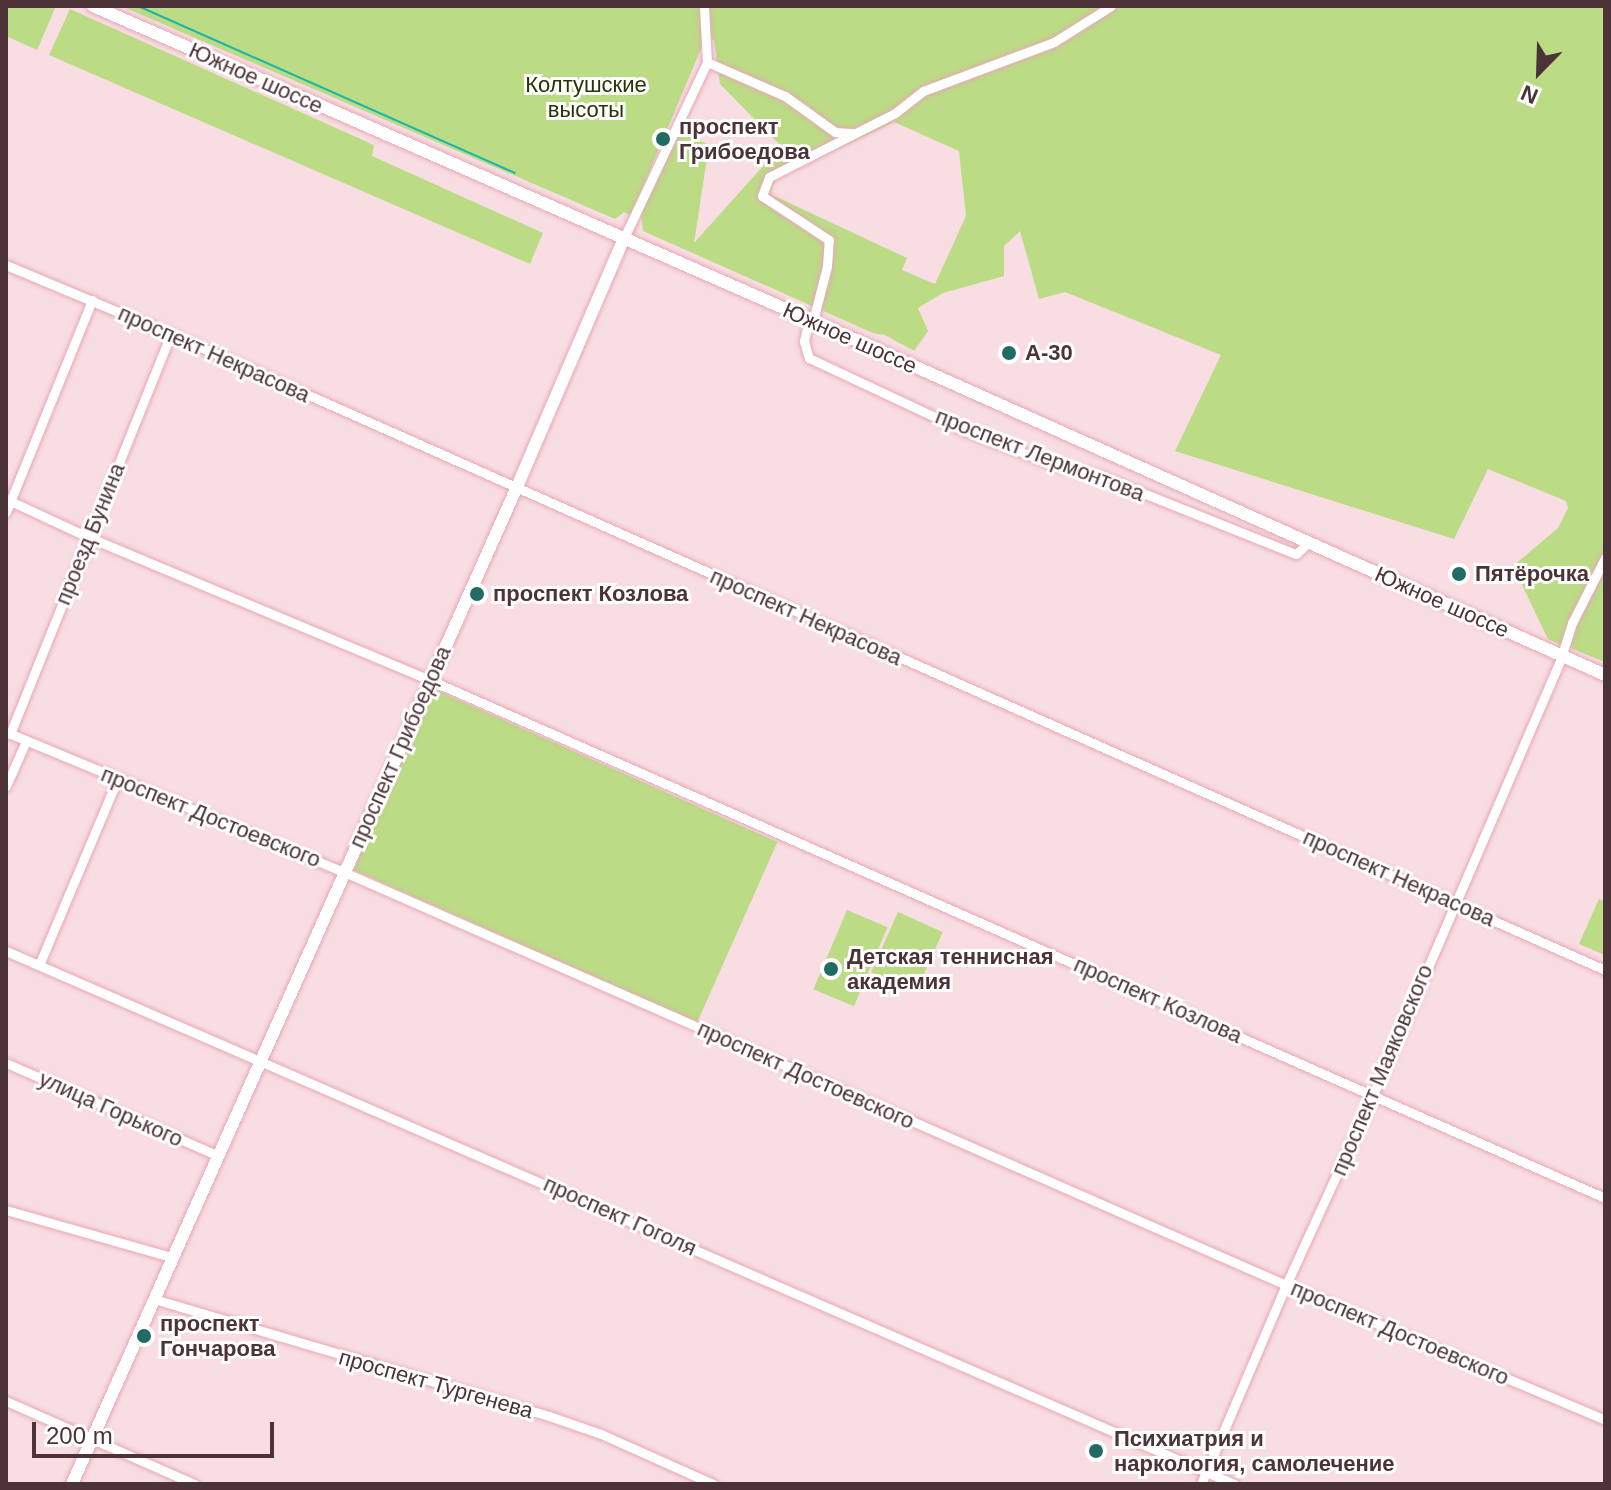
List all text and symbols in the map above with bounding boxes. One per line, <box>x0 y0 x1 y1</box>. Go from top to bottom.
north arrow <box>1499 32 1579 112</box>
street label: Южное шоссе <box>185 37 327 119</box>
park label: Колтушские высоты <box>525 71 647 122</box>
text: N <box>1517 80 1542 109</box>
place label: проспект Грибоедова <box>679 113 810 164</box>
marker: проспект Грибоедова <box>654 130 672 148</box>
street label: Южное шоссе <box>779 297 921 379</box>
street label: проспект Некрасова <box>114 300 314 408</box>
place label: А-30 <box>1025 340 1073 366</box>
marker: А-30 <box>1000 344 1018 362</box>
street label: проспект Лермонтова <box>932 403 1148 507</box>
street label: проезд Бунина <box>50 459 130 609</box>
street label: Южное шоссе <box>1371 561 1513 643</box>
place label: Пятёрочка <box>1475 561 1589 587</box>
street label: проспект Некрасова <box>706 563 906 671</box>
marker: Пятёрочка <box>1450 565 1468 583</box>
place label: проспект Козлова <box>493 581 688 607</box>
marker: проспект Козлова <box>468 585 486 603</box>
street label: проспект Грибоедова <box>344 642 456 852</box>
street label: проспект Достоевского <box>97 761 325 873</box>
street label: проспект Некрасова <box>1299 824 1499 932</box>
place label: Детская теннисная академия <box>847 943 1054 994</box>
street label: проспект Козлова <box>1070 951 1246 1049</box>
marker: Детская теннисная академия <box>822 960 840 978</box>
street label: проспект Маяковского <box>1326 960 1438 1180</box>
street label: проспект Достоевского <box>693 1015 919 1135</box>
street label: улица Горького <box>35 1065 187 1153</box>
street label: проспект Гоголя <box>540 1171 700 1261</box>
street label: проспект Достоевского <box>1287 1275 1513 1391</box>
place label: проспект Гончарова <box>160 1310 275 1362</box>
marker: проспект Гончарова <box>135 1327 153 1345</box>
street label: проспект Тургенева <box>336 1344 536 1424</box>
scale bar <box>36 1406 278 1456</box>
text: 200 m <box>46 1422 113 1449</box>
place label: Психиатрия и наркология, самолечение <box>1114 1425 1394 1476</box>
marker: Психиатрия и наркология, самолечение <box>1085 1440 1107 1462</box>

